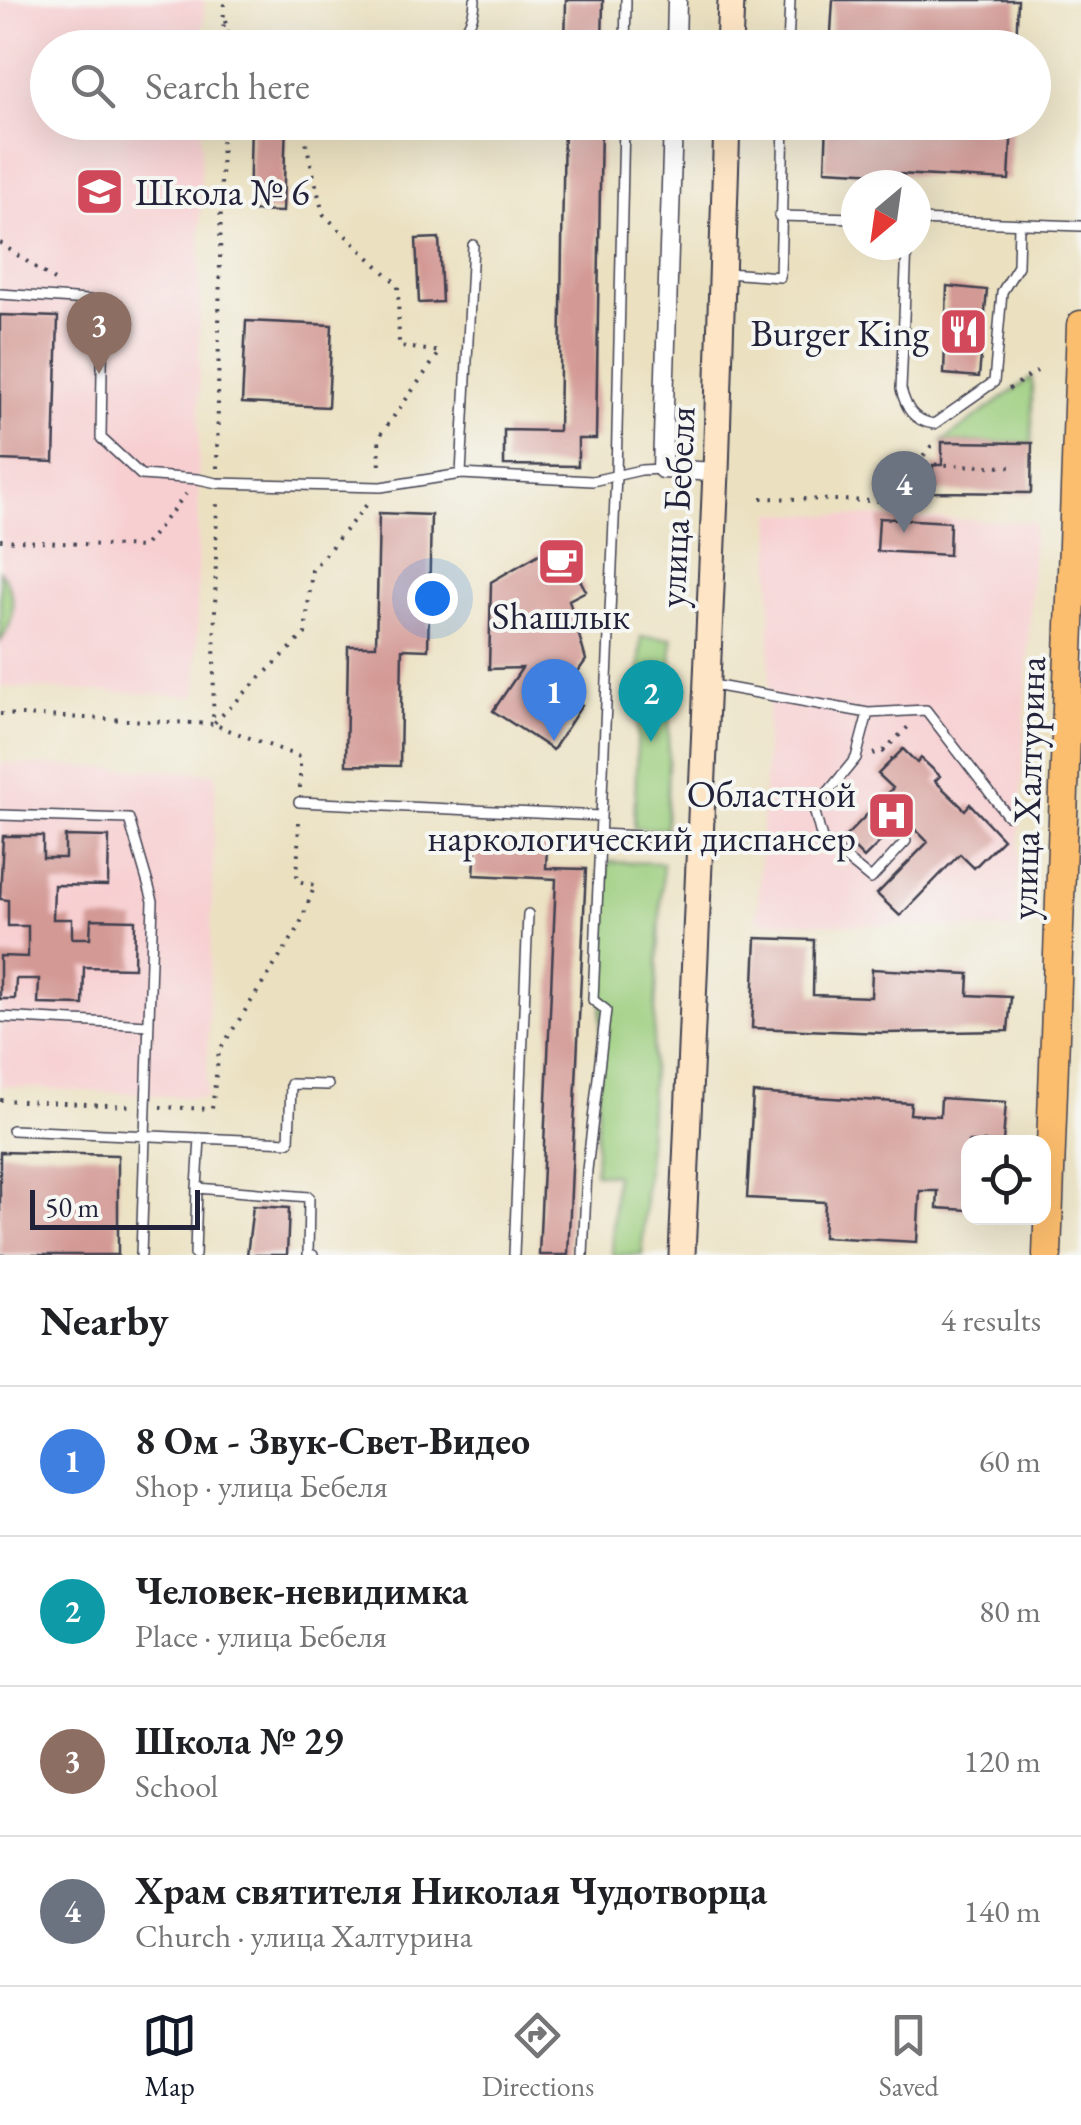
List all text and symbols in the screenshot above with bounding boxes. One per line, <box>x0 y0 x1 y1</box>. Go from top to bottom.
search box <box>30 30 1051 140</box>
icon: search <box>65 58 120 113</box>
text: Search here <box>145 61 310 110</box>
school or university icon: Школа № 6 <box>74 165 126 217</box>
place label: Школа № 6 <box>135 167 309 216</box>
north arrow <box>841 170 931 260</box>
pin: 3 <box>66 292 132 374</box>
restaurant icon: Burger King <box>938 306 990 358</box>
place label: Burger King <box>751 308 929 357</box>
street label: улица Бебеля <box>646 405 706 609</box>
pin: 4 <box>872 450 936 533</box>
cafe icon: Shашлык <box>535 535 587 587</box>
your location <box>407 573 458 624</box>
place label: Shашлык <box>492 591 630 640</box>
street label: улица Халтурина <box>998 655 1056 921</box>
pin: 1 <box>522 658 586 741</box>
pin: 2 <box>618 660 684 742</box>
place label: Областной наркологический диспансер <box>428 769 856 862</box>
hospital icon: Областной наркологический диспансер <box>865 789 917 841</box>
map controls <box>961 1135 1051 1225</box>
button: locate <box>961 1135 1051 1225</box>
scale bar <box>30 1185 200 1230</box>
text: 50 m <box>45 1189 99 1225</box>
text: Nearby <box>40 1293 169 1348</box>
text: 4 results <box>941 1299 1041 1341</box>
text: 8 Ом - Звук-Свет-Видео <box>135 1416 530 1465</box>
text: 1 <box>64 1440 81 1482</box>
text: 60 m <box>979 1440 1041 1482</box>
text: Shop · улица Бебеля <box>135 1465 388 1507</box>
text: Человек-невидимка <box>135 1566 468 1615</box>
text: 2 <box>64 1590 81 1632</box>
text: 80 m <box>979 1590 1041 1632</box>
text: Place · улица Бебеля <box>135 1615 387 1657</box>
text: Школа № 29 <box>135 1716 343 1765</box>
text: 3 <box>64 1740 81 1782</box>
text: 120 m <box>964 1740 1041 1782</box>
text: School <box>135 1765 218 1807</box>
text: Храм святителя Николая Чудотворца <box>135 1866 767 1915</box>
text: 4 <box>64 1890 81 1932</box>
text: 140 m <box>964 1890 1041 1932</box>
text: Church · улица Халтурина <box>135 1915 472 1957</box>
tab: Map <box>142 2008 197 2104</box>
tab: Directions <box>482 2008 594 2104</box>
tab: Saved <box>879 2008 939 2104</box>

